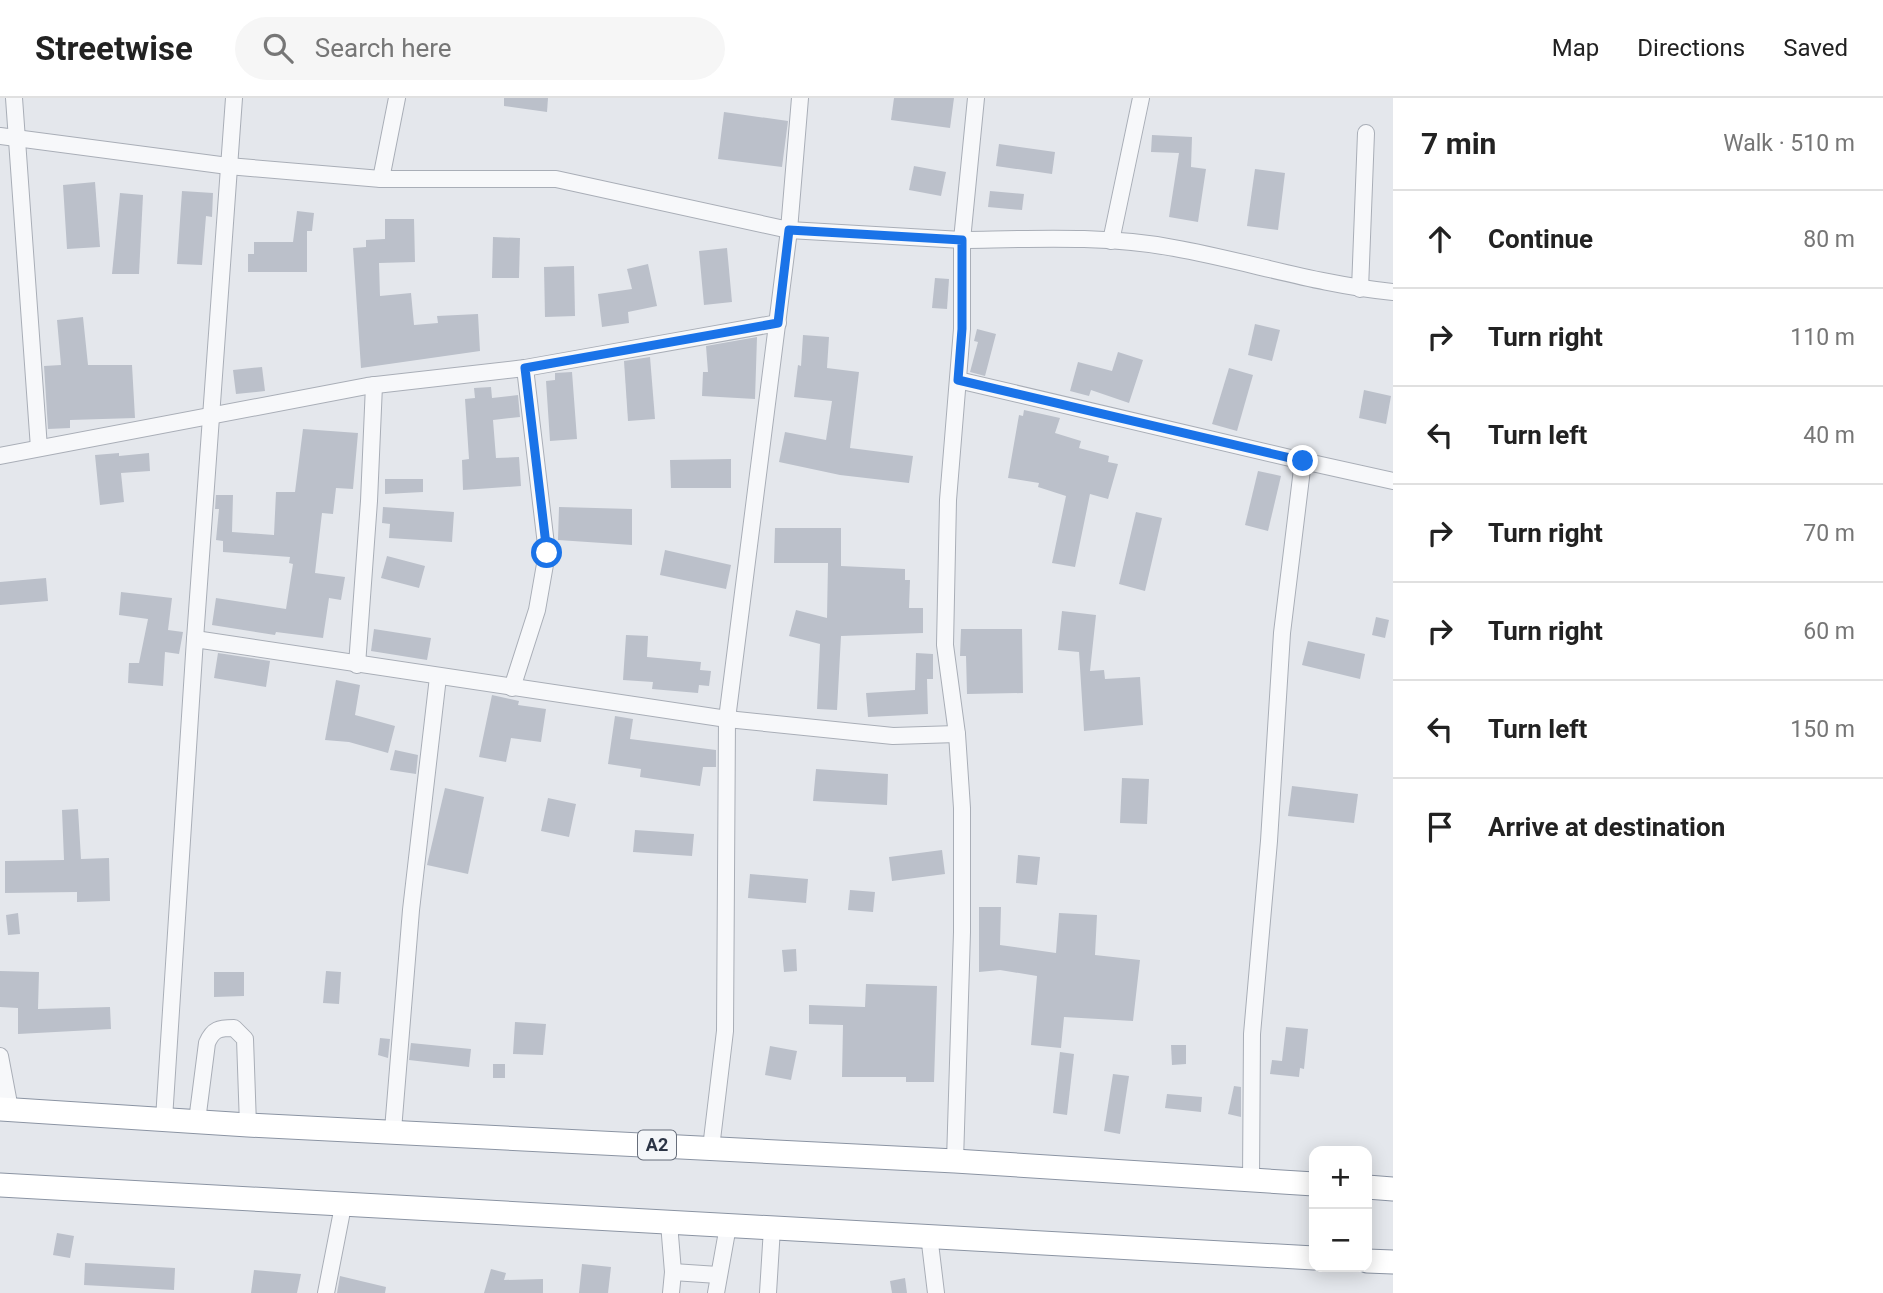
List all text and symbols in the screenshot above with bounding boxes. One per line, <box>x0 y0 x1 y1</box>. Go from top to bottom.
search box <box>235 17 725 80</box>
text: Streetwise <box>35 29 193 68</box>
icon: search <box>259 29 297 67</box>
text: Search here <box>315 33 452 63</box>
text: Map <box>1552 34 1599 62</box>
text: Directions <box>1637 34 1745 62</box>
text: Saved <box>1783 34 1848 62</box>
text: 7 min <box>1421 126 1496 161</box>
text: Walk · 510 m <box>1723 130 1855 157</box>
icon: ahead <box>1421 220 1459 258</box>
text: Continue <box>1488 224 1593 254</box>
text: 80 m <box>1803 226 1855 253</box>
icon: right <box>1421 318 1459 356</box>
text: Turn right <box>1488 322 1603 352</box>
text: 110 m <box>1790 324 1855 351</box>
icon: left <box>1421 416 1459 454</box>
text: Turn left <box>1488 420 1587 450</box>
text: 40 m <box>1803 422 1855 449</box>
route end <box>1287 445 1318 476</box>
icon: right <box>1421 514 1459 552</box>
text: Turn right <box>1488 518 1603 548</box>
text: 70 m <box>1803 520 1855 547</box>
route start <box>531 537 562 568</box>
icon: right <box>1421 612 1459 650</box>
text: Turn right <box>1488 616 1603 646</box>
text: 60 m <box>1803 618 1855 645</box>
icon: left <box>1421 710 1459 748</box>
text: Turn left <box>1488 714 1587 744</box>
text: 150 m <box>1790 716 1855 743</box>
icon: arrive <box>1421 808 1459 846</box>
text: Arrive at destination <box>1488 812 1725 842</box>
road number: A2 <box>638 1130 676 1160</box>
map controls <box>1309 1146 1372 1272</box>
button: + <box>1309 1146 1372 1209</box>
button: − <box>1309 1209 1372 1272</box>

